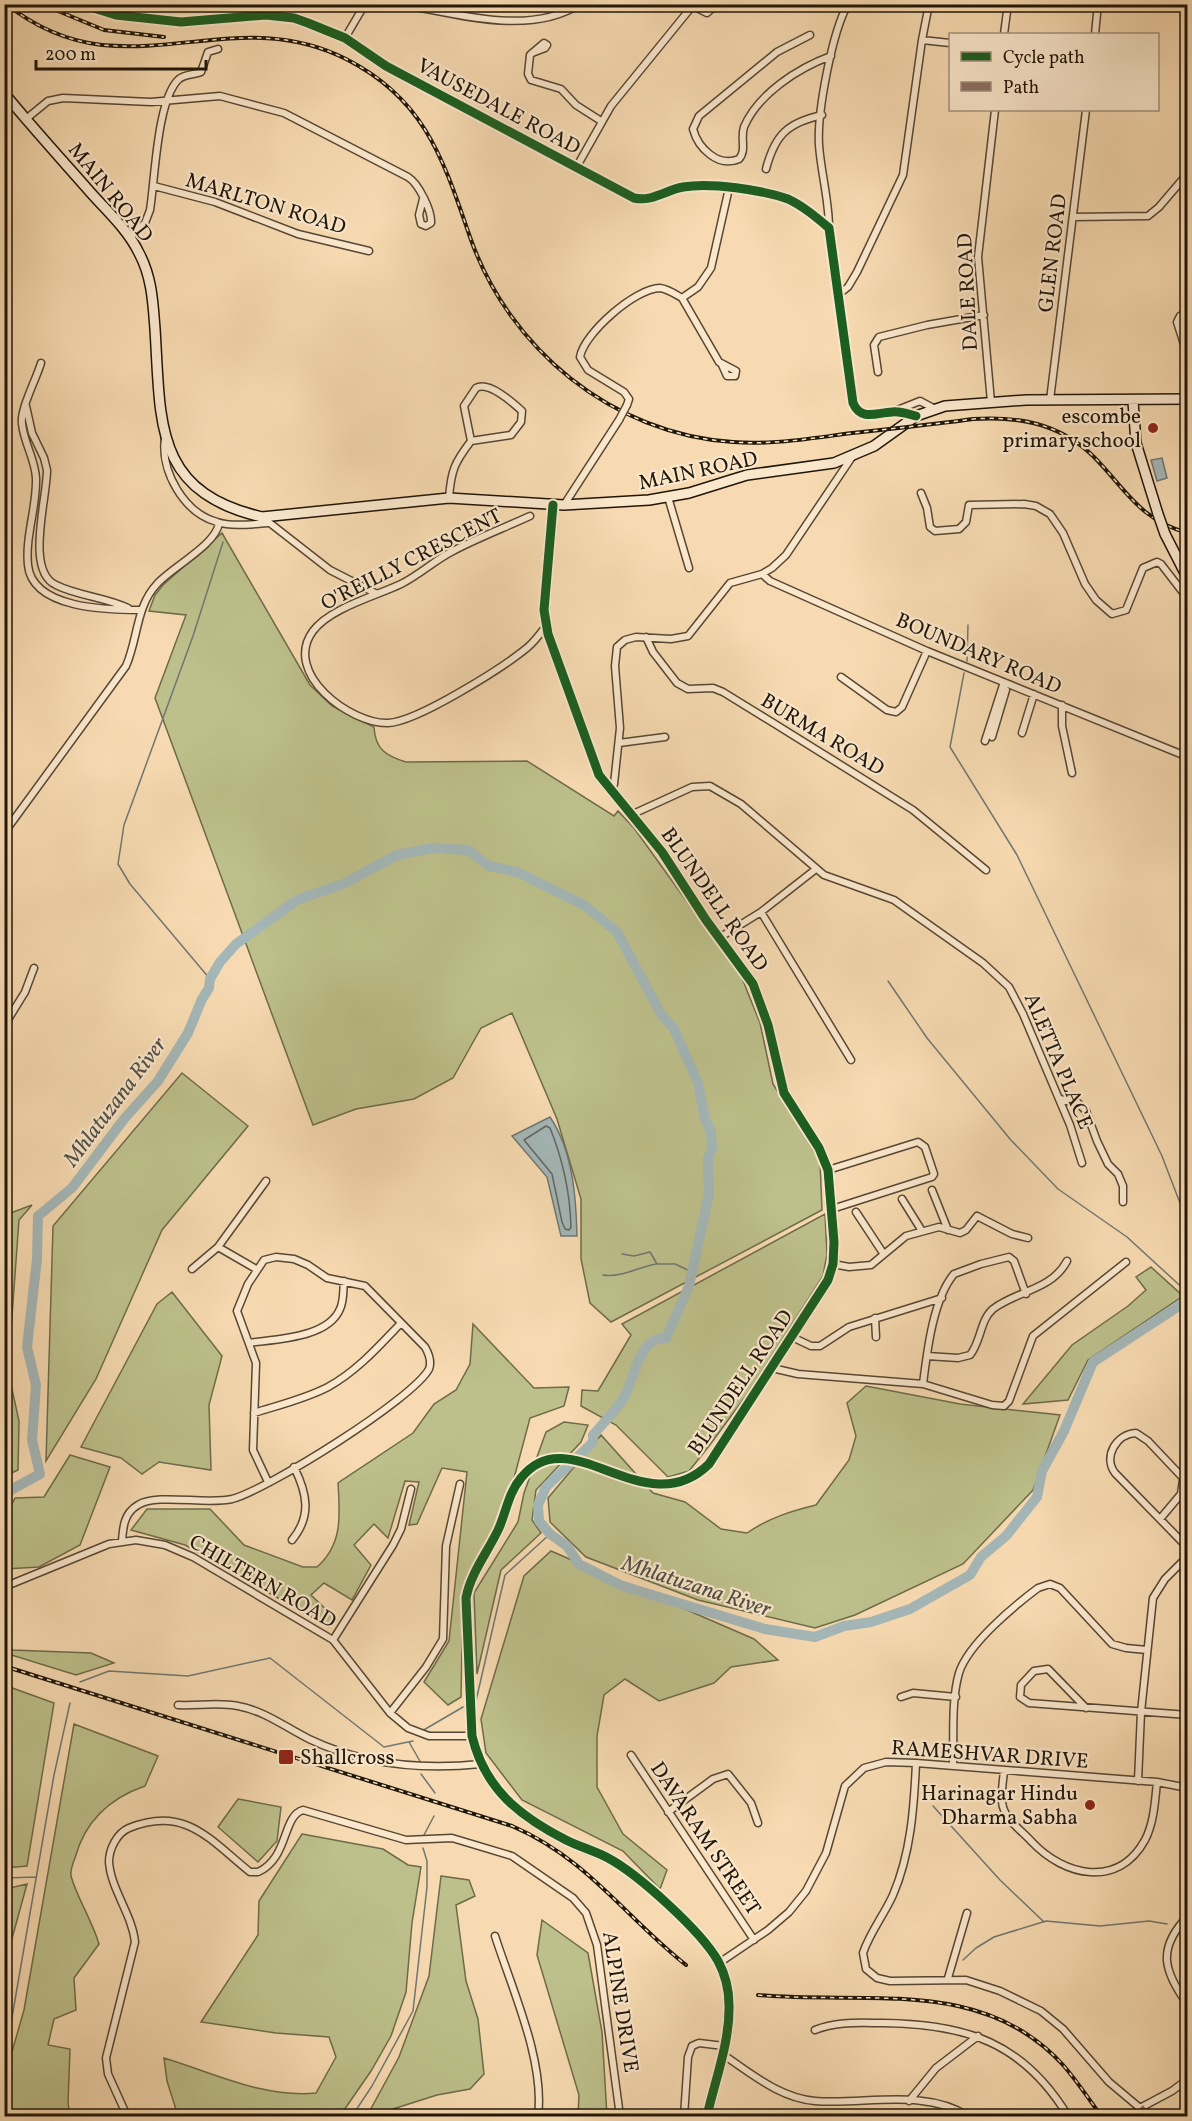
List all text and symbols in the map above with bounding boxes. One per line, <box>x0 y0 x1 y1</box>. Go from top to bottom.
scale bar <box>36 33 206 71</box>
legend <box>949 33 1159 111</box>
text: 200 m <box>45 43 96 68</box>
text: Cycle path <box>1003 46 1085 71</box>
street label: VAUSEDALE ROAD <box>411 52 585 163</box>
text: Path <box>1003 76 1039 101</box>
street label: MAIN ROAD <box>61 137 159 249</box>
street label: MARLTON ROAD <box>182 166 349 243</box>
street label: GLEN ROAD <box>1032 192 1075 314</box>
street label: DALE ROAD <box>951 232 986 351</box>
place label: escombe primary school <box>1002 403 1141 456</box>
marker: escombe primary school <box>1146 421 1160 435</box>
street label: MAIN ROAD <box>636 445 760 498</box>
street label: O'REILLY CRESCENT <box>316 502 507 619</box>
street label: BOUNDARY ROAD <box>891 606 1066 702</box>
street label: BURMA ROAD <box>755 687 890 784</box>
street label: BLUNDELL ROAD <box>653 822 774 978</box>
street label: ALETTA PLACE <box>1016 989 1099 1134</box>
water label: Mhlatuzana River <box>56 1031 175 1175</box>
street label: BLUNDELL ROAD <box>682 1304 801 1461</box>
street label: CHILTERN ROAD <box>183 1528 341 1636</box>
water label: Mhlatuzana River <box>617 1548 775 1626</box>
street label: RAMESHVAR DRIVE <box>890 1734 1090 1777</box>
place label: Shallcross <box>300 1744 394 1773</box>
marker: Shallcross <box>277 1748 295 1766</box>
street label: DAVARAM STREET <box>642 1756 767 1921</box>
place label: Harinagar Hindu Dharma Sabha <box>921 1780 1078 1833</box>
marker: Harinagar Hindu Dharma Sabha <box>1083 1798 1097 1812</box>
street label: ALPINE DRIVE <box>594 1929 645 2075</box>

